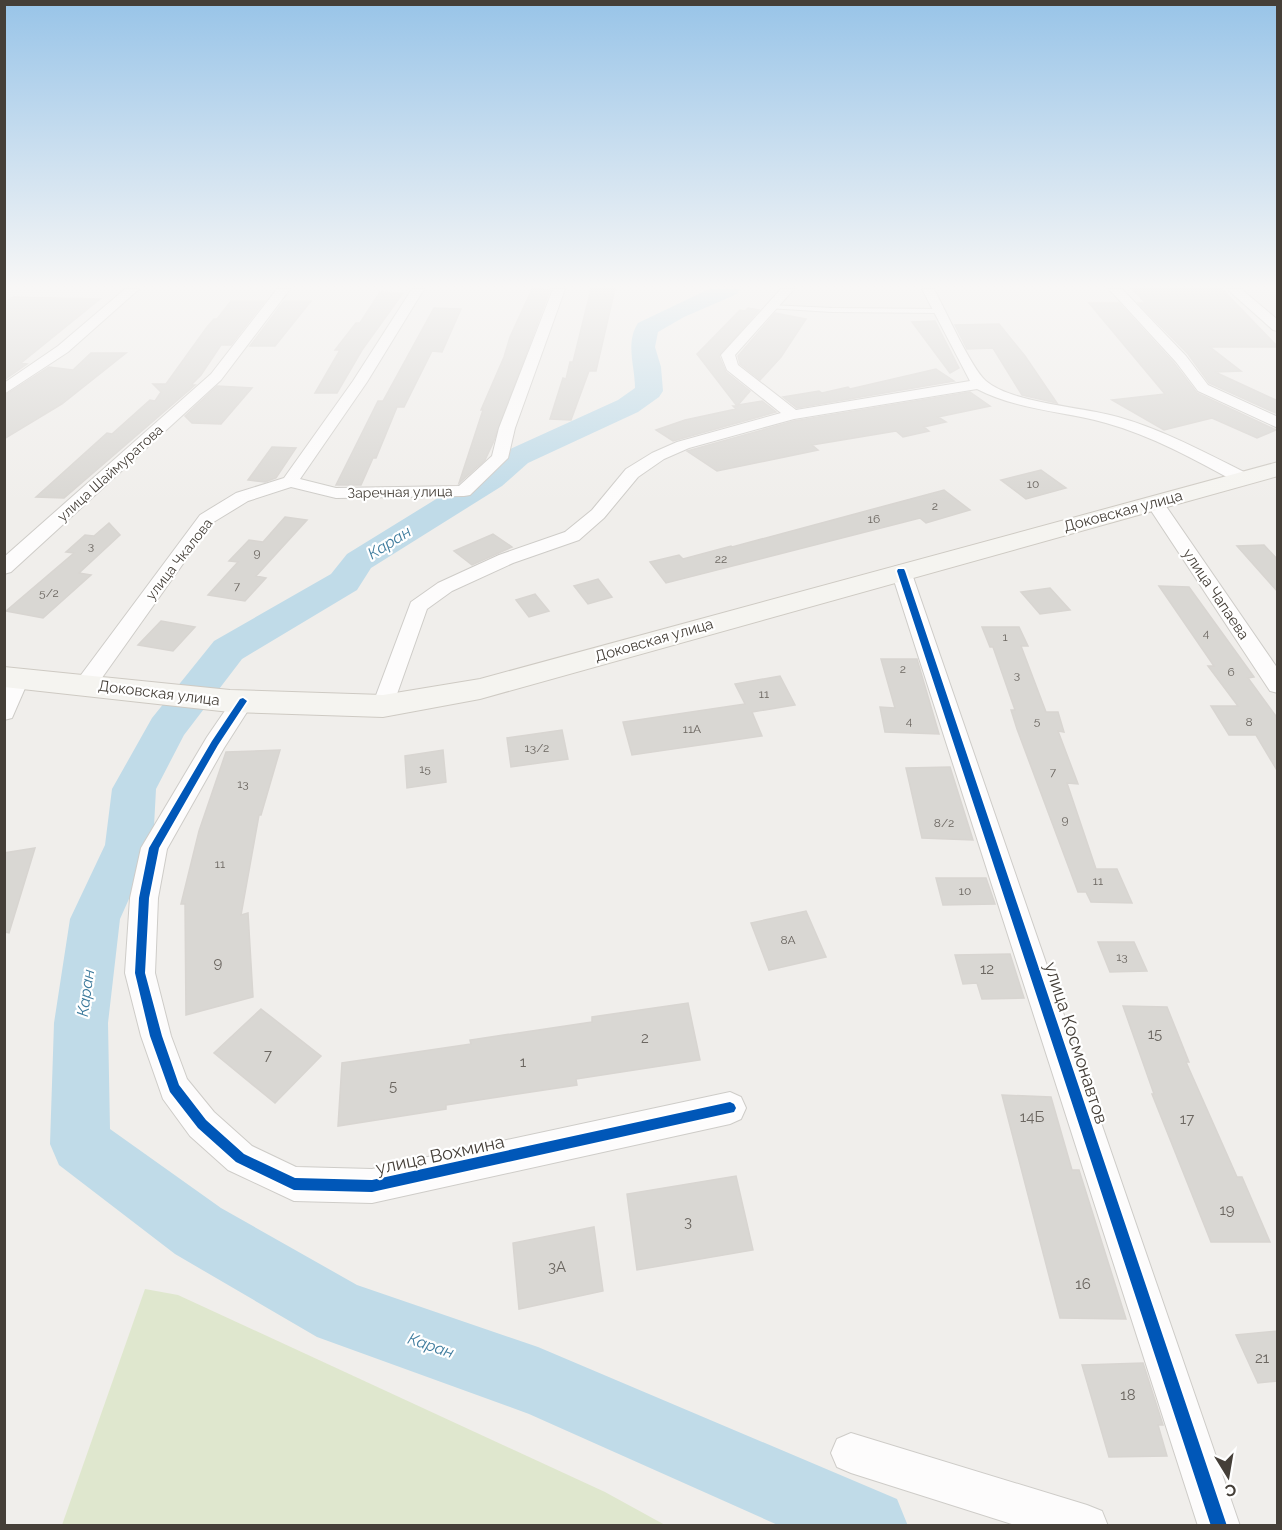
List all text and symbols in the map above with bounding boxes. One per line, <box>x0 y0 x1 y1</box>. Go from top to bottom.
street label: улица Шаймуратова <box>54 422 166 524</box>
house number: 10 <box>1027 477 1039 491</box>
street label: Заречная улица <box>347 483 453 501</box>
street label: Доковская улица <box>1062 486 1184 536</box>
house number: 2 <box>932 499 938 513</box>
house number: 16 <box>868 512 880 526</box>
street label: улица Чкалова <box>142 515 216 603</box>
water label: Каран <box>364 522 414 563</box>
house number: 3 <box>88 539 94 553</box>
street label: улица Чапаева <box>1179 545 1253 643</box>
house number: 9 <box>253 546 261 560</box>
house number: 22 <box>715 552 727 566</box>
house number: 7 <box>234 579 241 593</box>
house number: 5/2 <box>39 586 59 600</box>
street label: Доковская улица <box>593 614 715 666</box>
house number: 4 <box>1203 626 1210 640</box>
house number: 1 <box>1002 630 1008 644</box>
house number: 2 <box>900 662 906 676</box>
house number: 6 <box>1227 665 1235 679</box>
house number: 3 <box>1014 668 1020 682</box>
street label: Доковская улица <box>97 677 221 709</box>
house number: 11 <box>759 687 769 701</box>
house number: 4 <box>906 714 913 728</box>
house number: 5 <box>1034 714 1041 728</box>
house number: 8 <box>1245 715 1253 729</box>
house number: 11А <box>683 722 701 736</box>
house number: 13/2 <box>525 741 549 755</box>
house number: 15 <box>419 762 431 776</box>
house number: 7 <box>1050 765 1057 779</box>
house number: 13 <box>237 777 249 791</box>
house number: 9 <box>1061 813 1069 827</box>
house number: 8/2 <box>934 816 954 830</box>
house number: 11 <box>215 857 225 871</box>
house number: 11 <box>1093 874 1103 888</box>
house number: 10 <box>959 884 971 898</box>
house number: 8А <box>780 933 796 947</box>
house number: 13 <box>1116 950 1128 964</box>
house number: 9 <box>214 954 223 972</box>
street label: улица Космонавтов <box>1040 959 1113 1127</box>
house number: 12 <box>980 960 994 978</box>
water label: Каран <box>73 968 98 1018</box>
house number: 15 <box>1148 1025 1162 1043</box>
house number: 2 <box>641 1029 649 1047</box>
house number: 7 <box>264 1046 272 1064</box>
house number: 1 <box>520 1053 527 1071</box>
house number: 5 <box>389 1077 397 1095</box>
house number: 14Б <box>1020 1108 1044 1126</box>
house number: 17 <box>1180 1110 1194 1128</box>
street label: улица Вохмина <box>374 1131 506 1178</box>
house number: 19 <box>1219 1201 1235 1219</box>
house number: 3 <box>684 1213 692 1231</box>
house number: 3А <box>548 1258 566 1276</box>
house number: 16 <box>1075 1275 1091 1293</box>
water label: Каран <box>405 1329 456 1362</box>
house number: 21 <box>1255 1349 1270 1367</box>
house number: 18 <box>1120 1386 1136 1404</box>
north arrow <box>1198 1446 1258 1506</box>
text: С <box>1224 1480 1238 1501</box>

